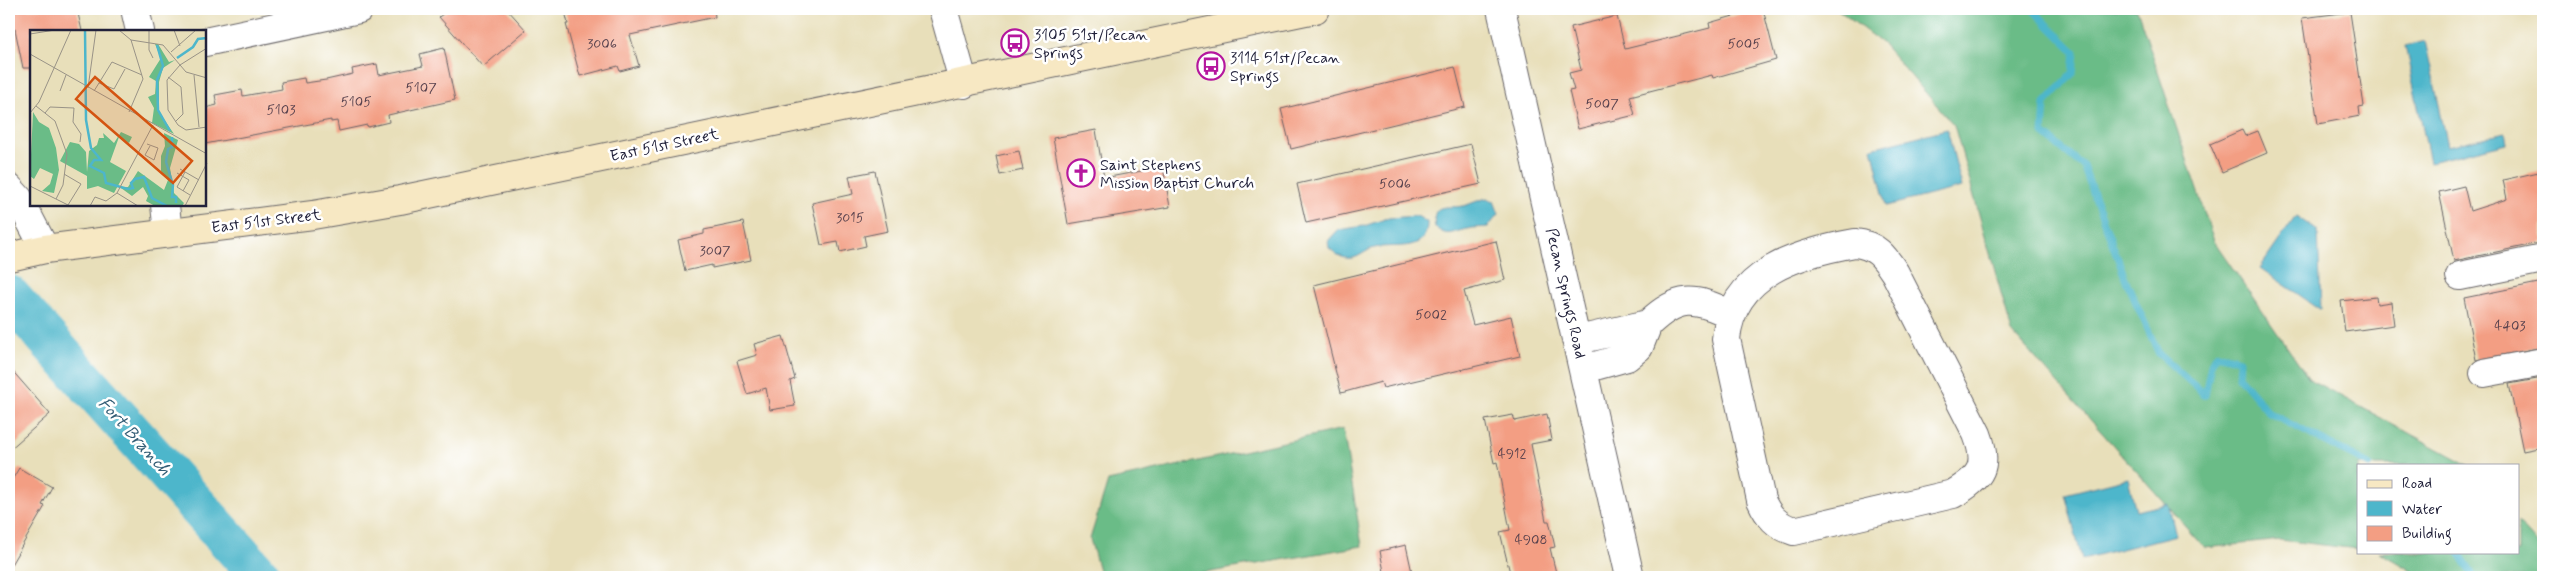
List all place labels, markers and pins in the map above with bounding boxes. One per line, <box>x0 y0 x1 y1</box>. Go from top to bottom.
place label: 3105 51st/Pecan Springs <box>1034 25 1149 65</box>
bus stop icon: 3105 51st/Pecan Springs <box>1000 28 1030 58</box>
place label: 3114 51st/Pecan Springs <box>1230 48 1341 88</box>
bus stop icon: 3114 51st/Pecan Springs <box>1196 51 1226 81</box>
place label: Saint Stephens Mission Baptist Church <box>1100 155 1254 194</box>
church icon: Saint Stephens Mission Baptist Church <box>1066 158 1096 188</box>

